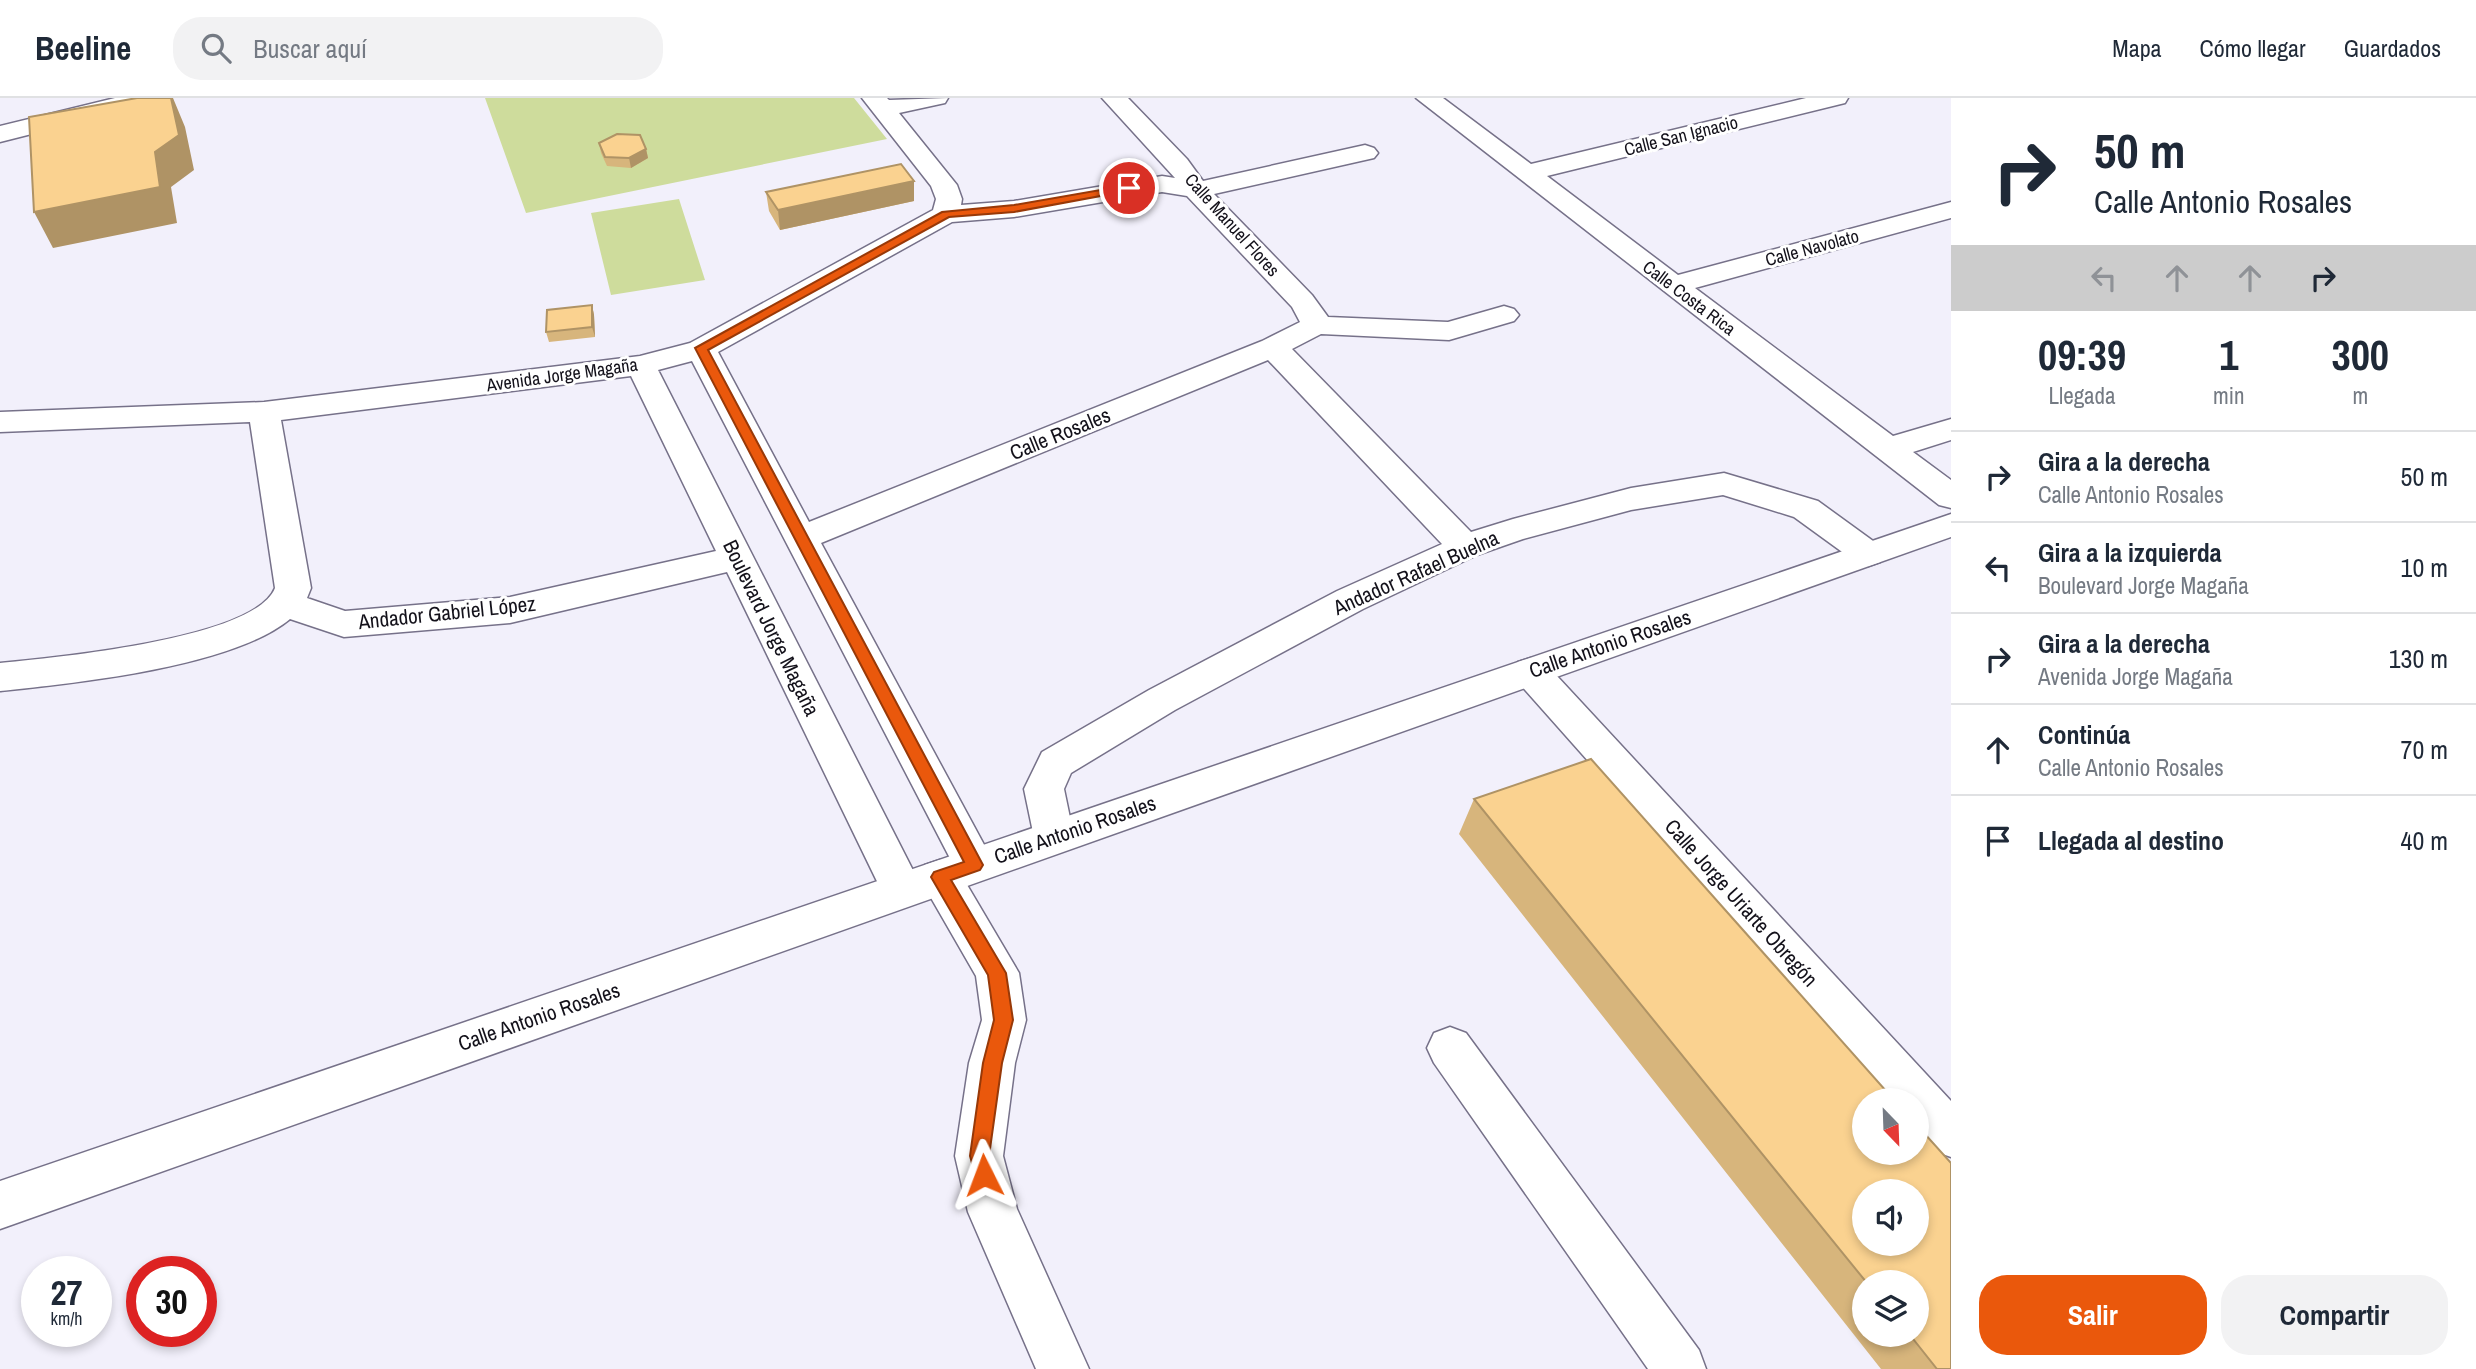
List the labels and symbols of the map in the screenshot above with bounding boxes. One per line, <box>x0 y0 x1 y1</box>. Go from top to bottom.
street label: Calle San Ignacio <box>1621 109 1740 162</box>
pin <box>1099 158 1159 218</box>
street label: Calle Manuel Flores <box>1179 168 1286 282</box>
street label: Calle Navolato <box>1762 223 1861 272</box>
street label: Calle Costa Rica <box>1638 254 1741 341</box>
street label: Avenida Jorge Magaña <box>484 352 639 398</box>
street label: Calle Rosales <box>1005 400 1114 467</box>
street label: Andador Rafael Buelna <box>1328 523 1503 622</box>
street label: Boulevard Jorge Magaña <box>716 535 827 721</box>
street label: Andador Gabriel López <box>356 589 537 636</box>
street label: Calle Antonio Rosales <box>1525 602 1695 685</box>
street label: Calle Antonio Rosales <box>990 788 1160 871</box>
street label: Calle Jorge Uriarte Obregón <box>1658 813 1825 993</box>
street label: Calle Antonio Rosales <box>454 975 624 1058</box>
north arrow <box>1852 1088 1928 1166</box>
position arrow <box>947 1138 1021 1212</box>
speed limit sign: 30 <box>126 1256 217 1347</box>

